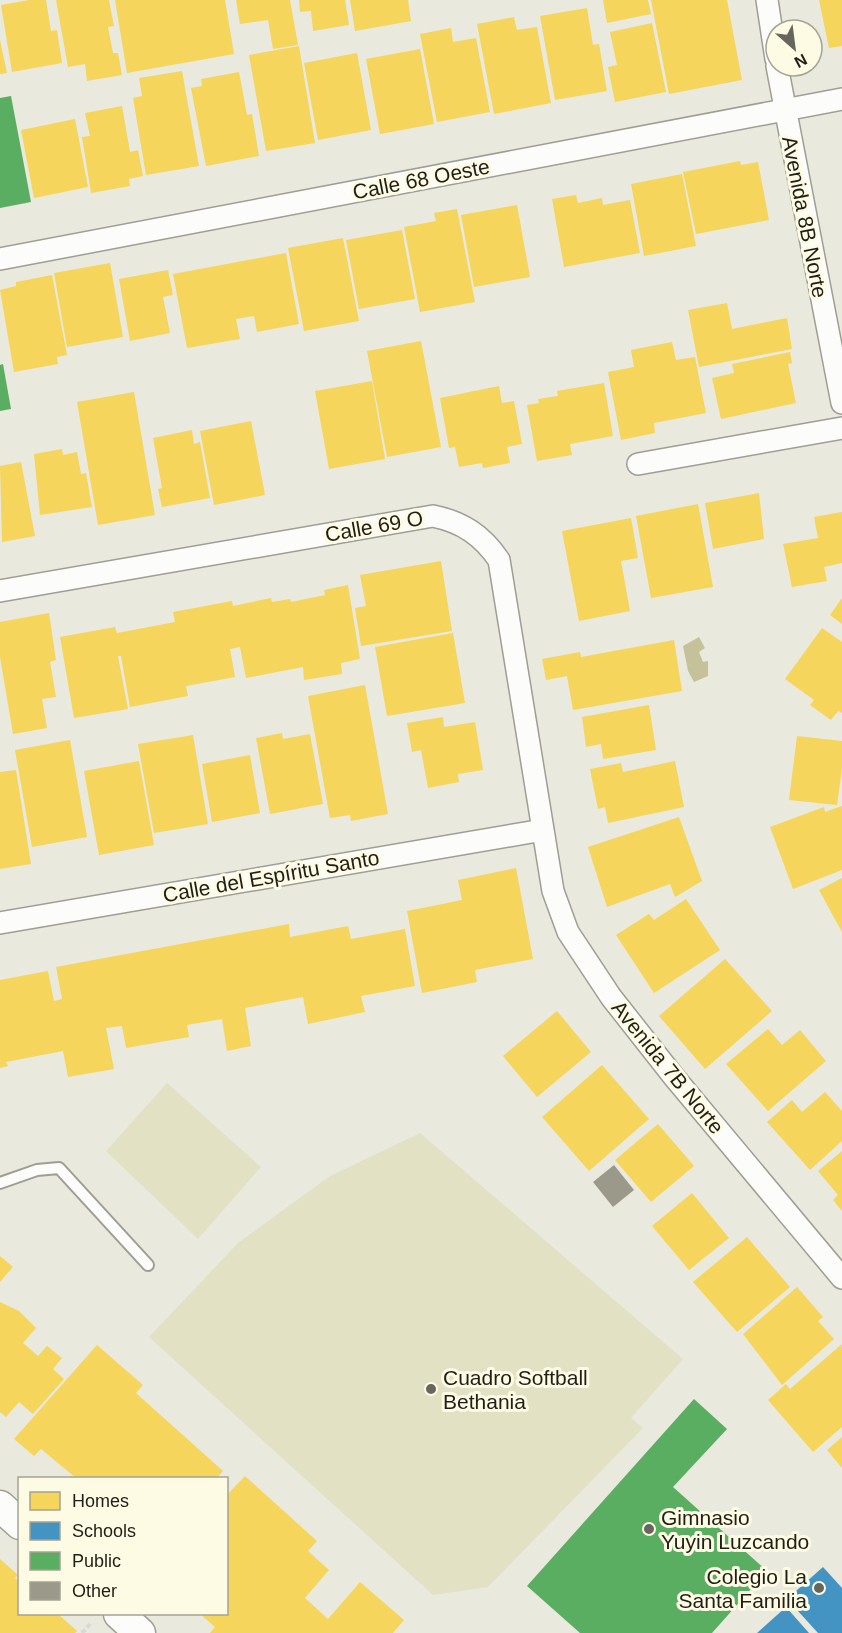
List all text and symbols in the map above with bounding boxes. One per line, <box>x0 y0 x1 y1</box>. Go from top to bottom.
north arrow <box>764 18 824 78</box>
text: N <box>792 51 810 71</box>
street label: Avenida 8B Norte <box>778 134 832 300</box>
street label: Calle 68 Oeste <box>351 154 491 204</box>
street label: Calle 69 O <box>323 506 425 546</box>
street label: Calle del Espíritu Santo <box>161 846 381 906</box>
street label: Avenida 7B Norte <box>607 996 729 1138</box>
place label: Cuadro Softball Bethania <box>443 1366 588 1413</box>
marker: Cuadro Softball Bethania <box>424 1382 438 1396</box>
legend <box>18 1477 228 1615</box>
text: Homes <box>72 1491 129 1511</box>
place label: Gimnasio Yuyin Luzcando <box>661 1506 809 1553</box>
text: Schools <box>72 1521 136 1541</box>
marker: Gimnasio Yuyin Luzcando <box>642 1522 656 1536</box>
text: Public <box>72 1551 121 1571</box>
place label: Colegio La Santa Familia <box>679 1565 807 1612</box>
text: Other <box>72 1581 117 1601</box>
marker: Colegio La Santa Familia <box>812 1581 826 1595</box>

